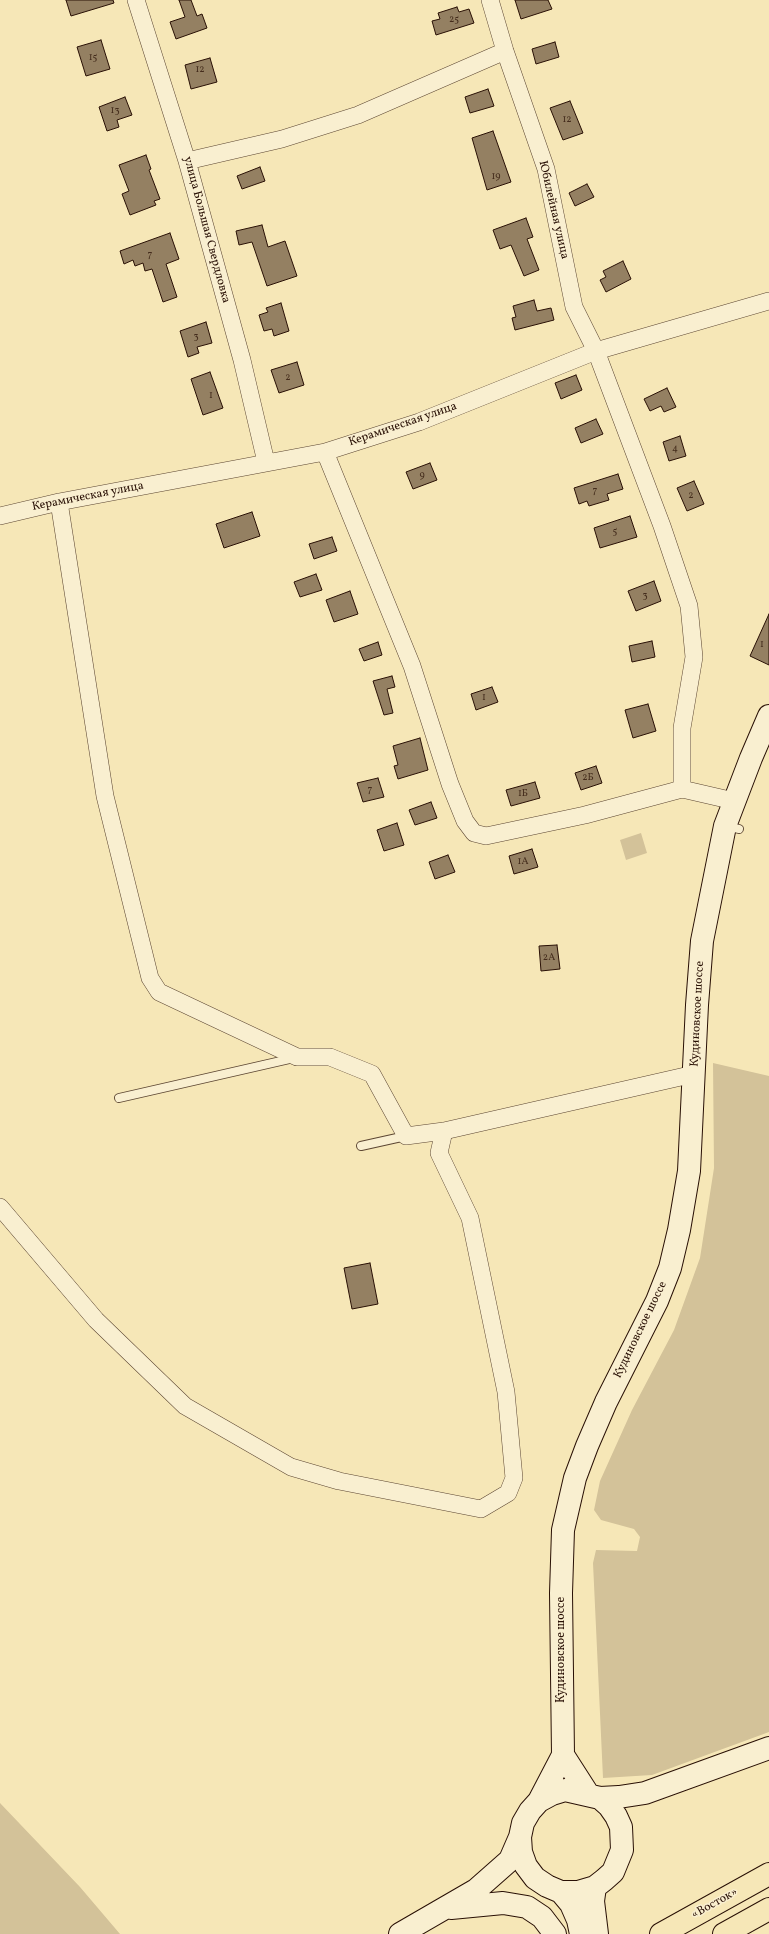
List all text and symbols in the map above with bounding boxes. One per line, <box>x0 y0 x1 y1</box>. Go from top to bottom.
house number: 25 <box>449 14 459 26</box>
house number: 15 <box>89 52 97 64</box>
house number: 12 <box>195 64 205 76</box>
house number: 13 <box>110 105 120 117</box>
house number: 12 <box>562 114 572 126</box>
street label: улица Большая Свердловка <box>179 155 233 305</box>
street label: Юбилейная улица <box>535 159 571 261</box>
house number: 19 <box>491 171 501 183</box>
house number: 7 <box>148 249 152 261</box>
house number: 3 <box>193 331 199 343</box>
house number: 2 <box>285 372 291 384</box>
house number: 1 <box>209 390 213 402</box>
street label: Керамическая улица <box>347 400 459 450</box>
house number: 4 <box>672 443 678 455</box>
house number: 9 <box>419 470 425 482</box>
street label: Керамическая улица <box>31 479 145 515</box>
house number: 7 <box>593 485 597 497</box>
house number: 2 <box>688 490 694 502</box>
house number: 5 <box>613 526 617 538</box>
house number: 3 <box>642 590 648 602</box>
house number: 1 <box>760 639 764 651</box>
house number: 1 <box>482 692 486 704</box>
house number: 2Б <box>582 772 594 784</box>
house number: 7 <box>368 784 372 796</box>
house number: 1Б <box>518 788 528 800</box>
house number: 1А <box>518 856 528 868</box>
house number: 2А <box>543 952 555 964</box>
street label: Кудиновское шоссе <box>688 961 708 1067</box>
street label: Кудиновское шоссе <box>611 1279 671 1381</box>
street label: Кудиновское шоссе <box>555 1597 569 1703</box>
street label: «Восток» <box>689 1885 741 1923</box>

